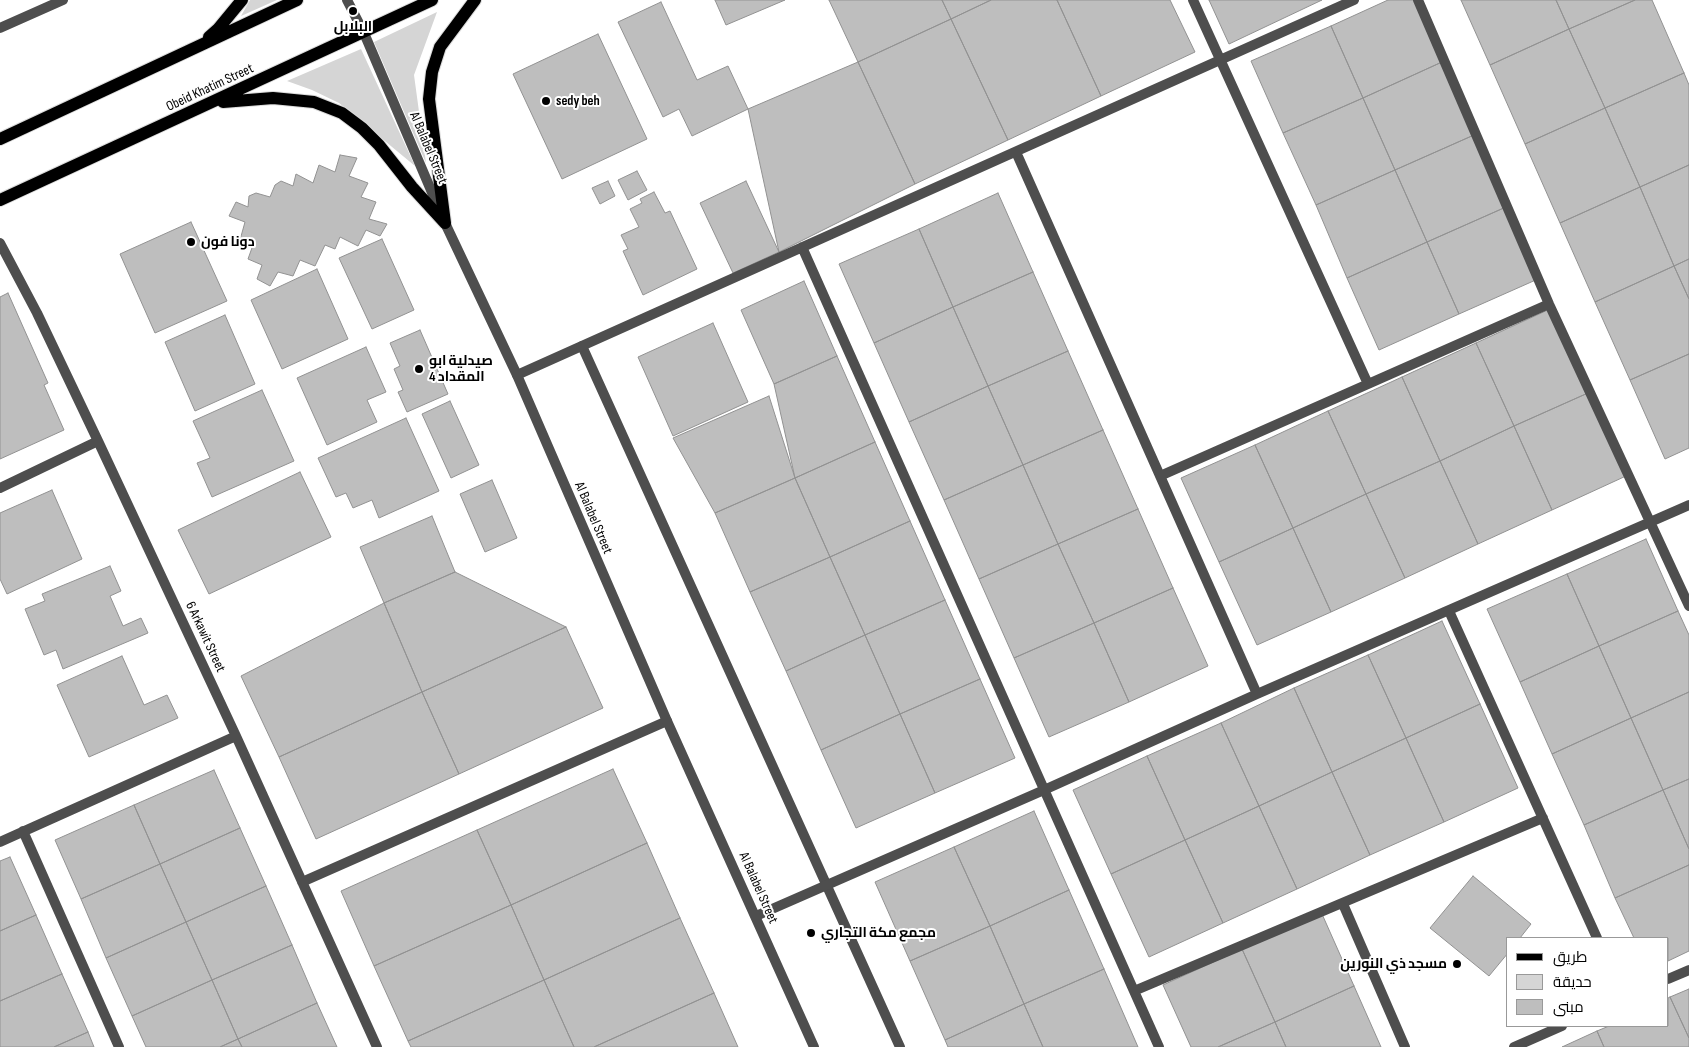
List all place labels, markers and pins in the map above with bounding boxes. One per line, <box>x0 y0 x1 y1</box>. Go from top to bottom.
marker: البلابل <box>347 5 359 17</box>
place label: البلابل <box>334 19 372 35</box>
place label: sedy beh <box>556 93 600 109</box>
marker: sedy beh <box>540 95 552 107</box>
place label: دونا فون <box>201 234 255 250</box>
marker: دونا فون <box>185 236 197 248</box>
place label: صيدلية ابو المقداد 4 <box>429 353 493 386</box>
marker: صيدلية ابو المقداد 4 <box>413 363 425 375</box>
place label: مجمع مكة التجاري <box>821 925 936 941</box>
marker: مجمع مكة التجاري <box>805 927 817 939</box>
place label: مسجد ذي النورين <box>1340 956 1447 972</box>
marker: مسجد ذي النورين <box>1451 958 1463 970</box>

